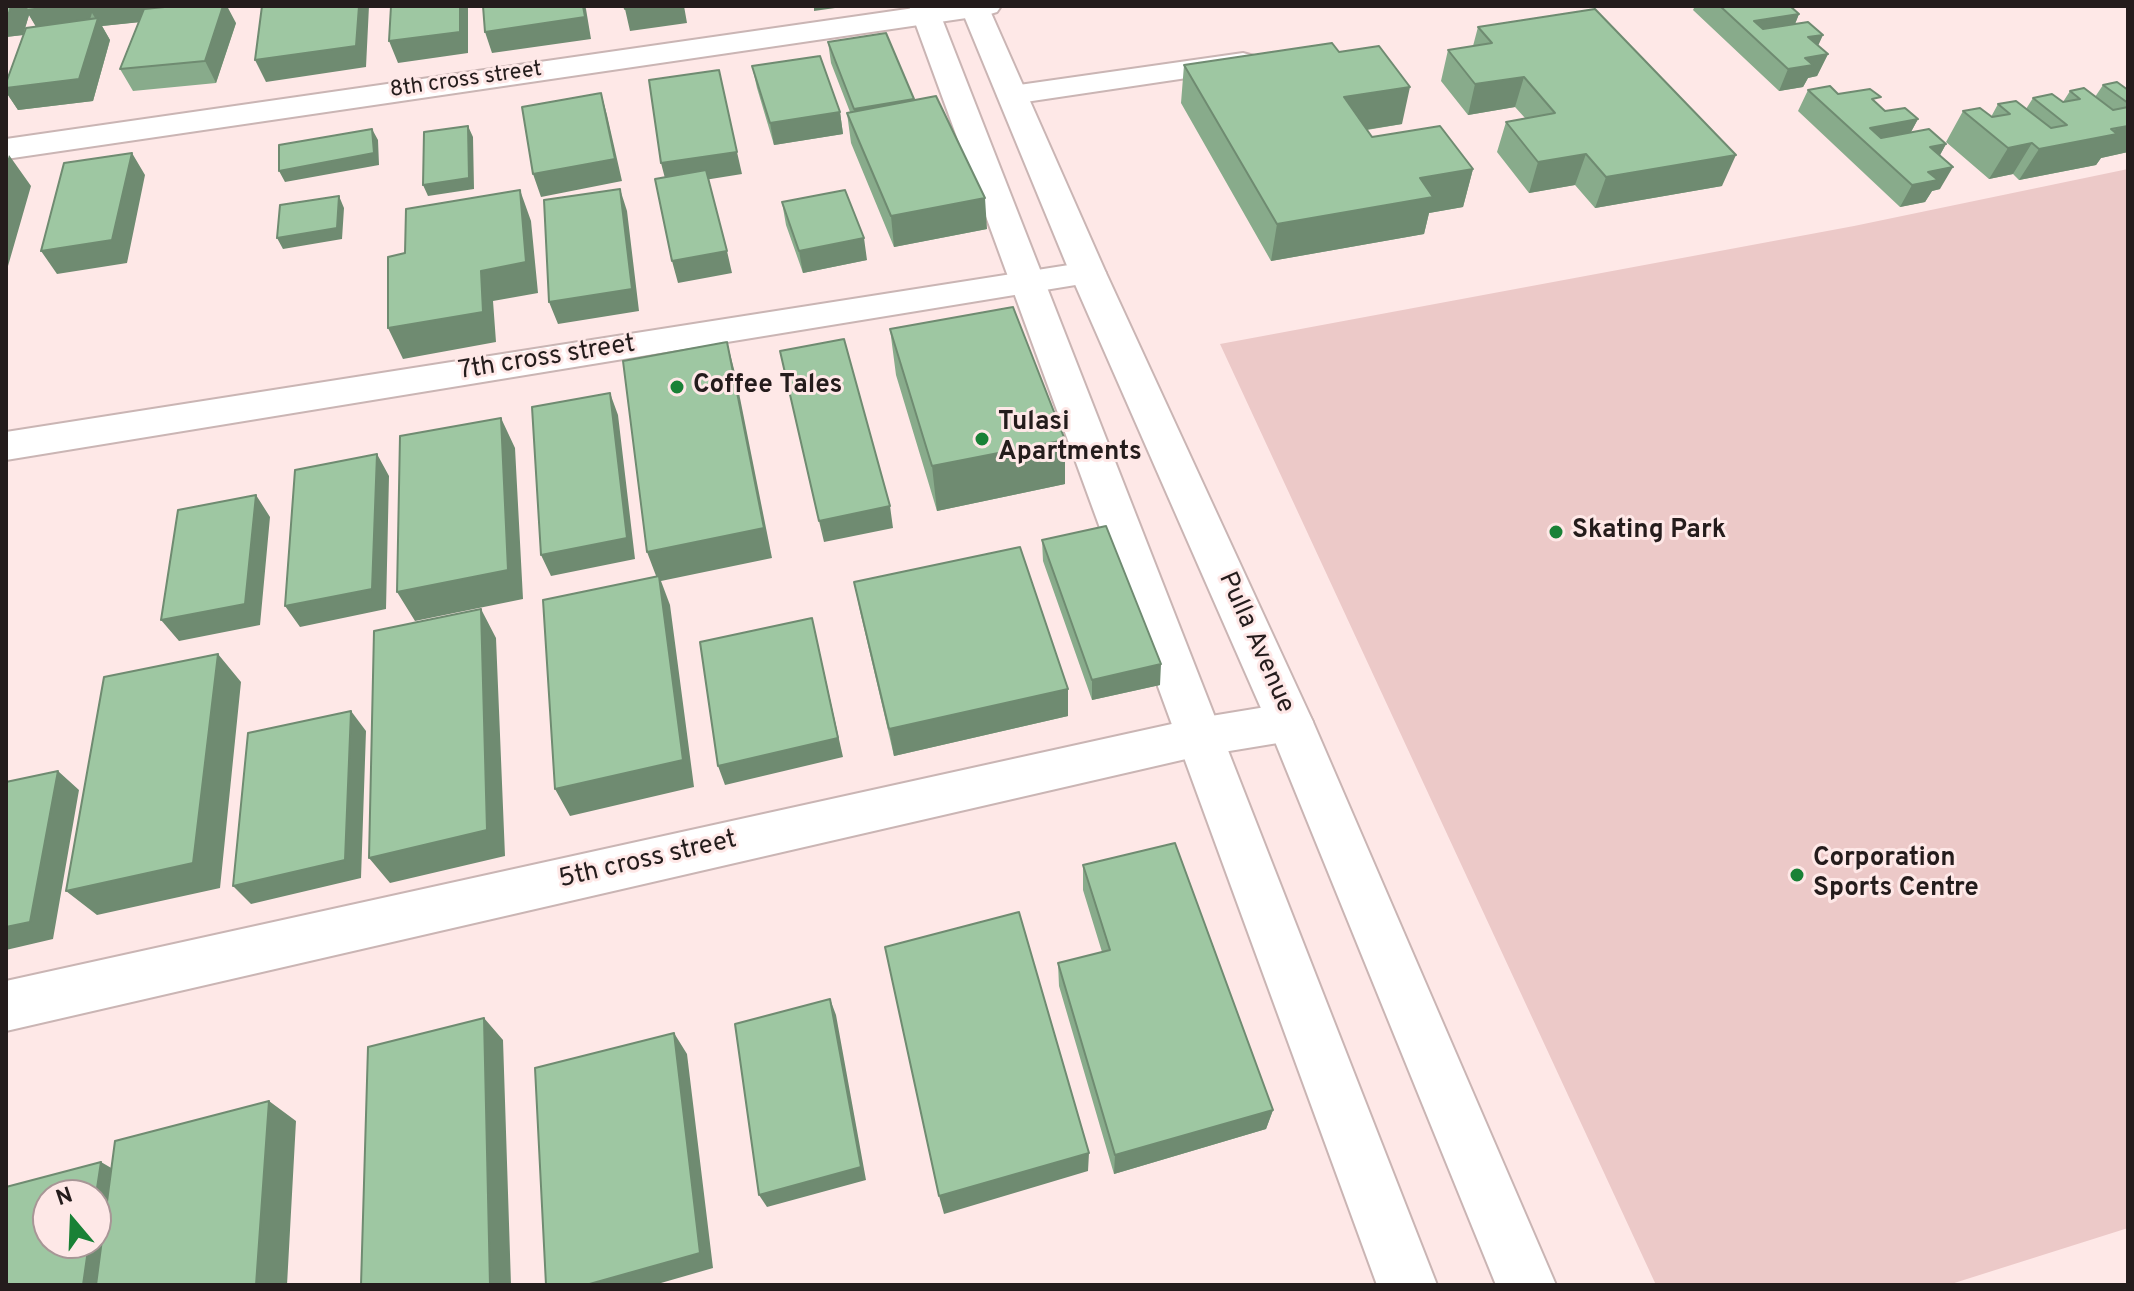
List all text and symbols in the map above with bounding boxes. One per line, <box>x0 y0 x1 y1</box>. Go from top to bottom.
street label: 8th cross street <box>388 57 544 105</box>
street label: 7th cross street <box>457 330 637 388</box>
place label: Coffee Tales <box>693 371 842 403</box>
marker: Coffee Tales <box>668 378 686 396</box>
place label: Tulasi Apartments <box>998 408 1142 470</box>
marker: Tulasi Apartments <box>973 430 991 448</box>
place label: Skating Park <box>1572 516 1726 548</box>
marker: Skating Park <box>1547 523 1565 541</box>
street label: Pulla Avenue <box>1210 568 1300 718</box>
street label: 5th cross street <box>556 825 740 897</box>
place label: Corporation Sports Centre <box>1813 844 1979 906</box>
marker: Corporation Sports Centre <box>1788 866 1806 884</box>
north arrow <box>32 1179 112 1259</box>
text: N <box>53 1182 77 1213</box>

